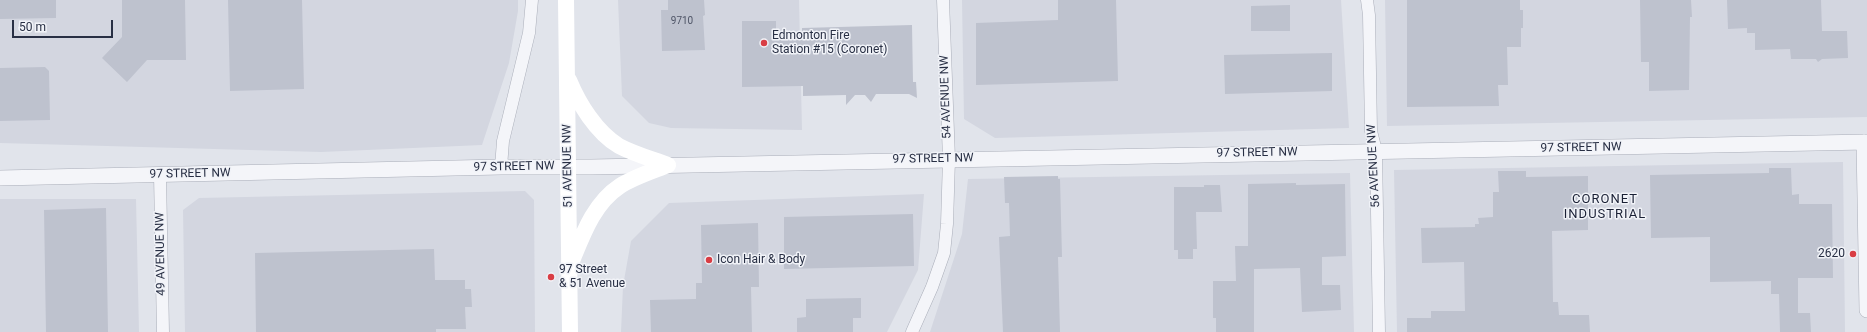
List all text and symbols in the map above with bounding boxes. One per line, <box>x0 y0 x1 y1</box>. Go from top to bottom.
scale bar <box>14 12 115 38</box>
house number: 9710 <box>671 15 693 27</box>
text: 50 m <box>19 20 46 34</box>
place label: Edmonton Fire Station #15 (Coronet) <box>772 29 887 57</box>
marker: Edmonton Fire Station #15 (Coronet) <box>759 38 769 48</box>
street label: 54 AVENUE NW <box>937 55 955 139</box>
street label: 51 AVENUE NW <box>560 124 576 208</box>
street label: 56 AVENUE NW <box>1365 124 1383 208</box>
street label: 97 STREET NW <box>1540 140 1622 156</box>
street label: 97 STREET NW <box>1216 145 1298 161</box>
street label: 97 STREET NW <box>892 151 974 167</box>
street label: 97 STREET NW <box>473 159 555 175</box>
street label: 97 STREET NW <box>149 166 231 182</box>
district label: CORONET INDUSTRIAL <box>1564 192 1646 223</box>
street label: 49 AVENUE NW <box>153 212 169 296</box>
place label: 2620 <box>1818 247 1845 261</box>
marker: 2620 <box>1848 249 1858 259</box>
place label: Icon Hair & Body <box>717 253 805 267</box>
marker: Icon Hair & Body <box>704 255 714 265</box>
place label: 97 Street & 51 Avenue <box>559 263 625 291</box>
marker: 97 Street & 51 Avenue <box>546 272 556 282</box>

